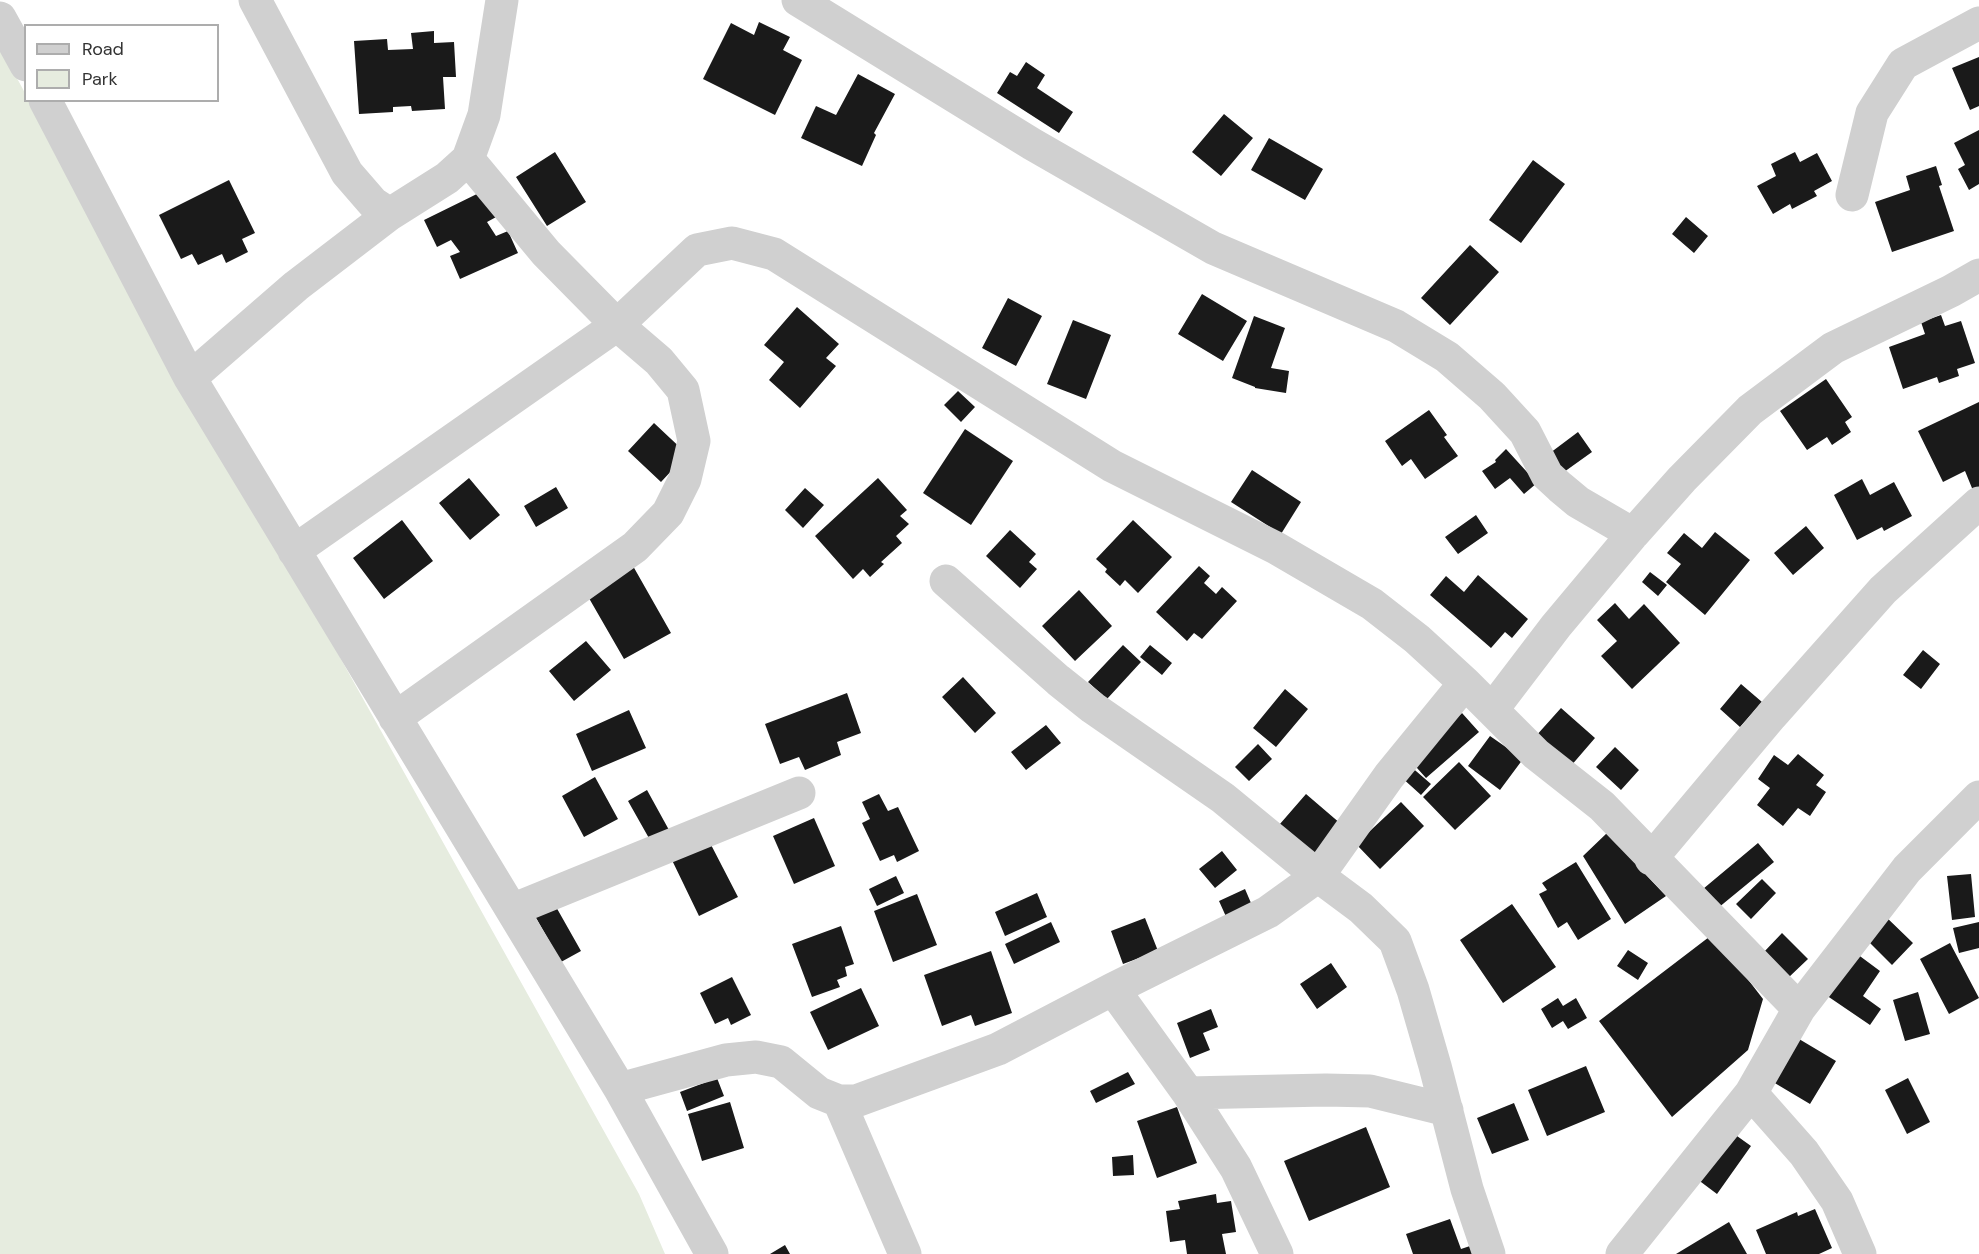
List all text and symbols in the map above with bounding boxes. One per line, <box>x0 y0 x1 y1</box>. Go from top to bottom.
legend <box>24 24 219 102</box>
text: Road <box>82 37 124 61</box>
text: Park <box>82 67 118 91</box>

